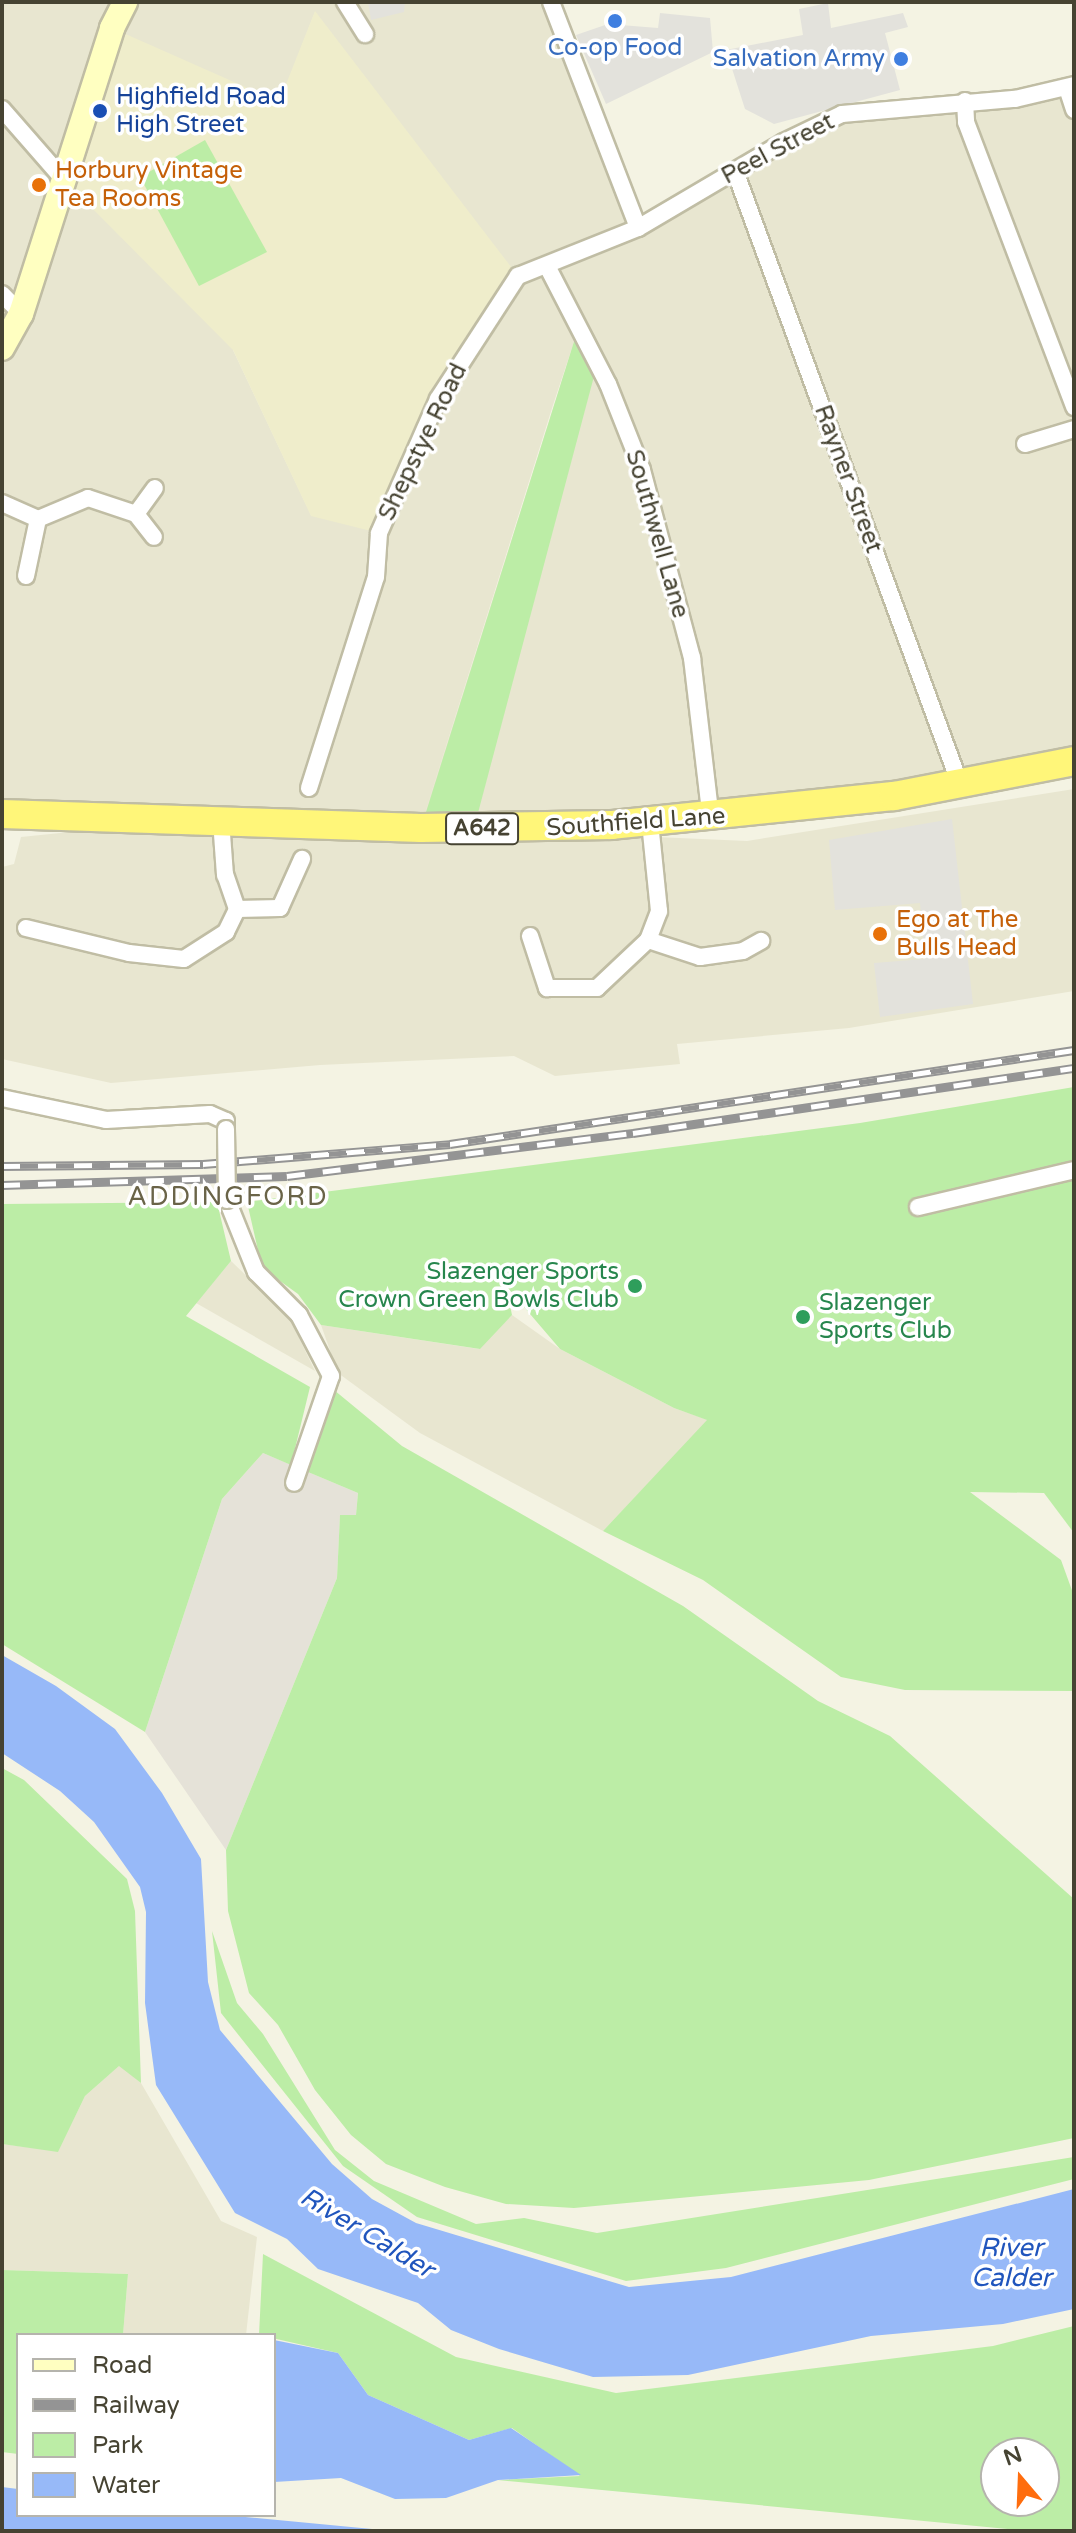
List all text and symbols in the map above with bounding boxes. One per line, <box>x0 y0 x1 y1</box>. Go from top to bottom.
marker: Co-op Food <box>606 12 624 30</box>
place label: Co-op Food <box>548 34 682 62</box>
place label: Salvation Army <box>713 45 885 73</box>
marker: Salvation Army <box>892 50 910 68</box>
place label: Highfield Road High Street <box>116 83 286 139</box>
marker: Highfield Road High Street <box>91 102 109 120</box>
street label: Peel Street <box>717 107 839 191</box>
place label: Horbury Vintage Tea Rooms <box>55 157 243 213</box>
marker: Horbury Vintage Tea Rooms <box>30 176 48 194</box>
street label: Shepstye Road <box>373 359 473 525</box>
street label: Rayner Street <box>808 401 888 557</box>
street label: Southwell Lane <box>619 447 695 621</box>
street label: Southfield Lane <box>546 801 726 843</box>
road number: A642 <box>444 811 520 847</box>
place label: Ego at The Bulls Head <box>896 906 1018 962</box>
marker: Ego at The Bulls Head <box>871 925 889 943</box>
district label: ADDINGFORD <box>128 1181 328 1213</box>
place label: Slazenger Sports Crown Green Bowls Club <box>338 1258 619 1314</box>
marker: Slazenger Sports Crown Green Bowls Club <box>626 1277 644 1295</box>
place label: Slazenger Sports Club <box>819 1289 952 1345</box>
marker: Slazenger Sports Club <box>794 1308 812 1326</box>
water label: River Calder <box>295 2181 439 2285</box>
water label: River Calder <box>971 2232 1051 2294</box>
legend <box>16 2333 276 2517</box>
text: Road <box>92 2351 152 2380</box>
text: Railway <box>92 2391 180 2420</box>
text: Park <box>92 2431 143 2460</box>
north arrow <box>980 2437 1060 2517</box>
text: N <box>1000 2441 1025 2471</box>
text: Water <box>92 2471 160 2500</box>

